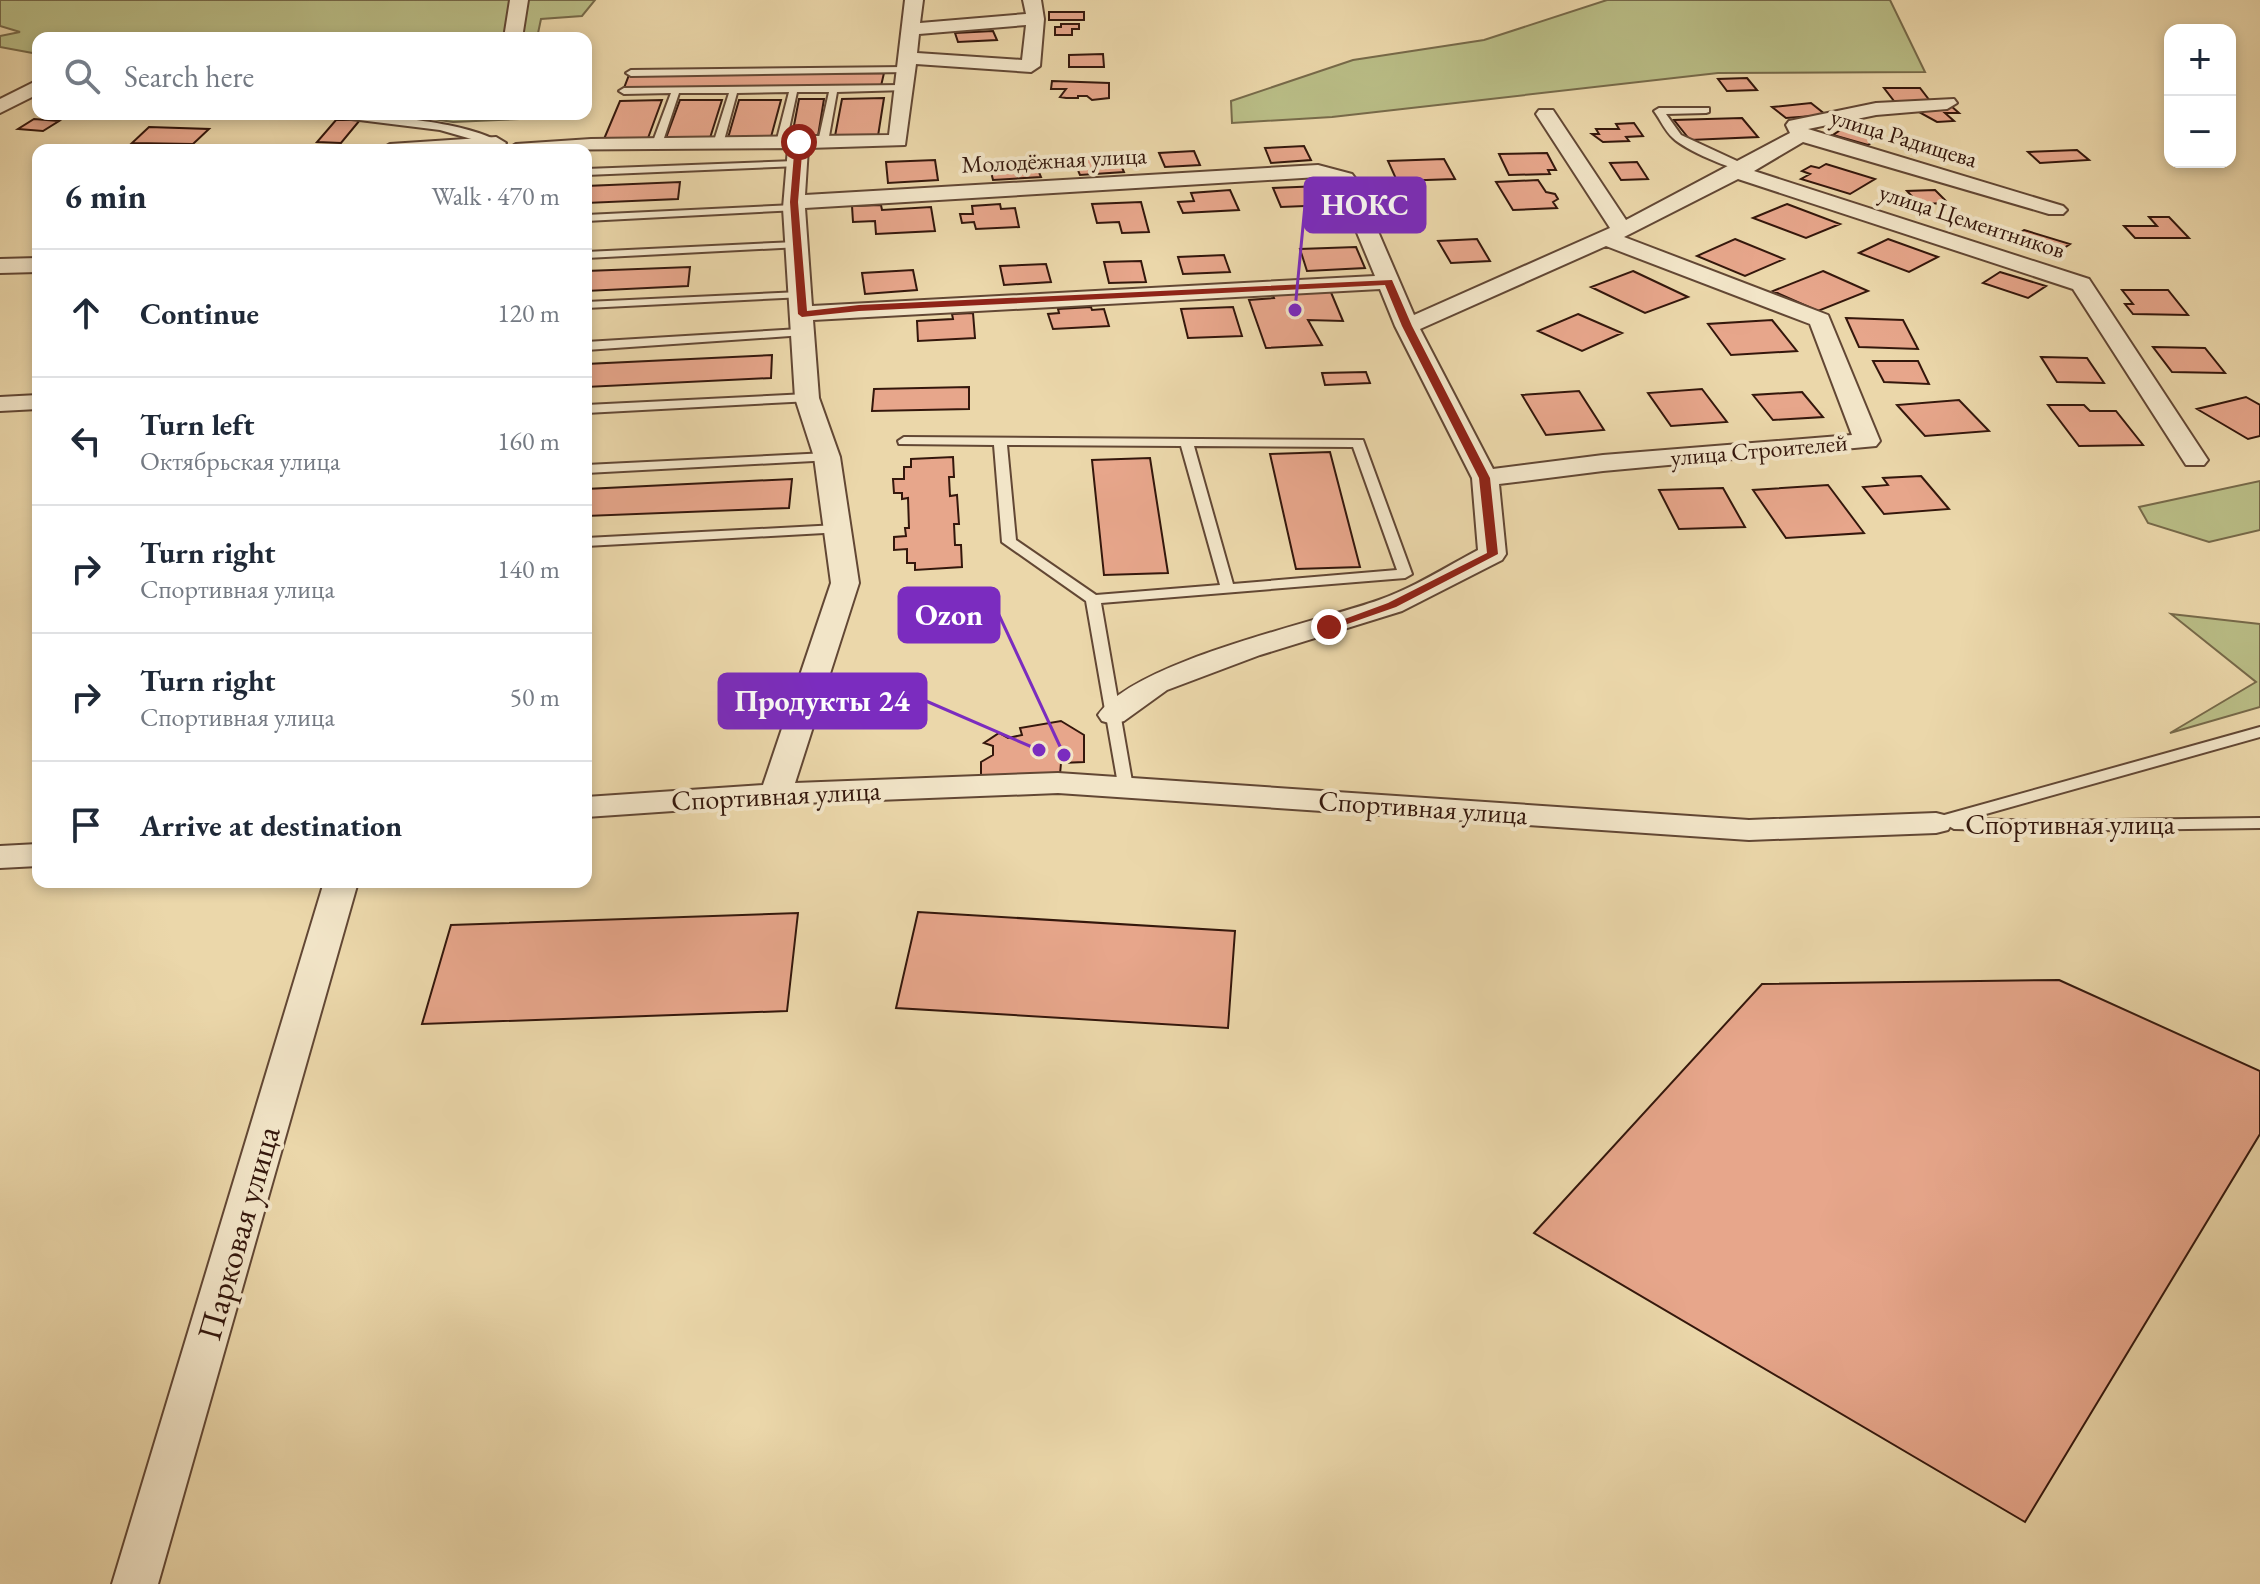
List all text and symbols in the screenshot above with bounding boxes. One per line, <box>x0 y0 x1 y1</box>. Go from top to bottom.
map controls <box>2164 24 2236 168</box>
button: + <box>2164 24 2236 96</box>
search box <box>32 32 592 120</box>
icon: search <box>60 54 104 98</box>
text: Search here <box>124 57 254 96</box>
button: − <box>2164 96 2236 168</box>
street label: улица Радищева <box>1827 101 1982 175</box>
route start <box>781 124 817 160</box>
street label: Молодёжная улица <box>960 139 1148 180</box>
text: 6 min <box>64 174 147 218</box>
street label: улица Цементников <box>1875 176 2069 265</box>
callout: НОКС <box>1305 178 1425 232</box>
text: Walk · 470 m <box>432 179 560 213</box>
text: НОКС <box>1321 185 1409 224</box>
icon: ahead <box>64 291 108 335</box>
text: Continue <box>140 294 259 333</box>
text: 120 m <box>497 296 560 330</box>
text: Turn left <box>140 405 254 444</box>
icon: left <box>64 419 108 463</box>
text: 160 m <box>497 424 560 458</box>
street label: улица Строителей <box>1669 426 1849 473</box>
text: Октябрьская улица <box>140 444 340 478</box>
text: Turn right <box>140 533 276 572</box>
icon: right <box>64 547 108 591</box>
text: 140 m <box>497 552 560 586</box>
text: Спортивная улица <box>140 572 335 606</box>
callout: Ozon <box>899 588 999 642</box>
text: Ozon <box>915 595 983 634</box>
route end <box>1311 609 1347 645</box>
text: Turn right <box>140 661 276 700</box>
callout: Продукты 24 <box>719 674 926 728</box>
icon: right <box>64 675 108 719</box>
text: 50 m <box>510 680 560 714</box>
text: Продукты 24 <box>734 681 911 720</box>
text: Спортивная улица <box>140 700 335 734</box>
street label: Спортивная улица <box>670 771 882 818</box>
street label: Спортивная улица <box>1317 782 1530 832</box>
icon: arrive <box>64 803 108 847</box>
text: Arrive at destination <box>140 806 402 845</box>
street label: Спортивная улица <box>1965 806 2176 842</box>
street label: Парковая улица <box>186 1120 290 1345</box>

